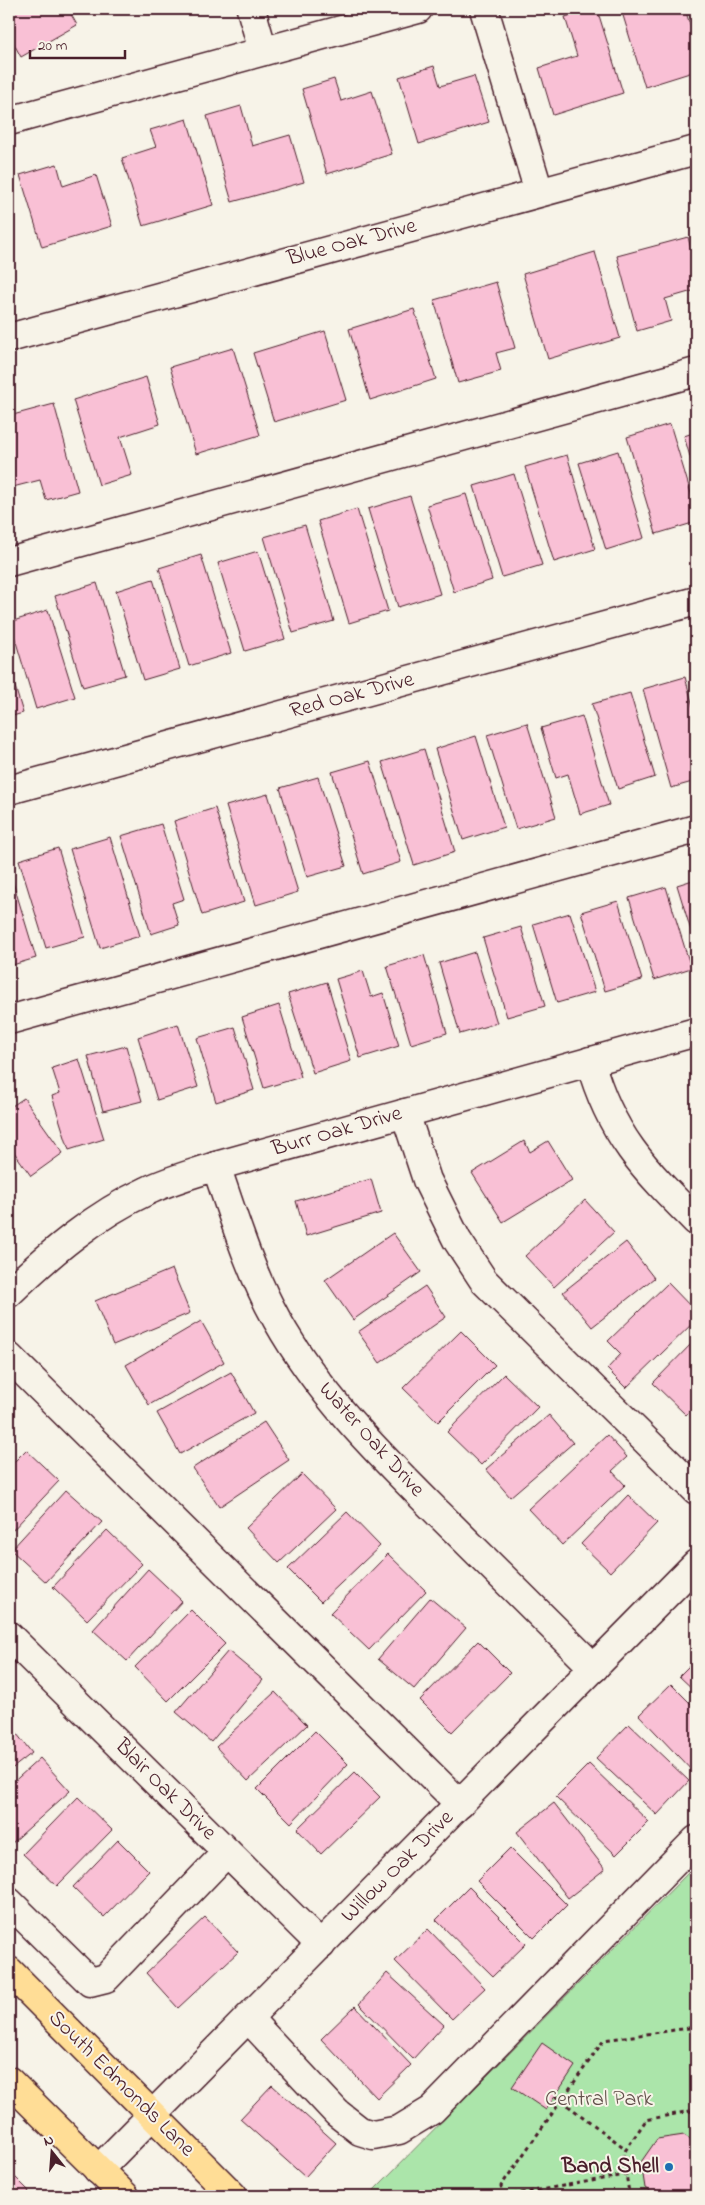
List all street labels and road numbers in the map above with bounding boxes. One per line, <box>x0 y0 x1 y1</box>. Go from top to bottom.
street label: Blue Oak Drive <box>283 210 420 276</box>
street label: Red Oak Drive <box>286 664 418 728</box>
street label: Burr Oak Drive <box>267 1098 406 1166</box>
street label: Water Oak Drive <box>310 1375 432 1505</box>
street label: Blair Oak Drive <box>106 1731 223 1848</box>
street label: Willow Oak Drive <box>334 1803 462 1931</box>
street label: South Edmonds Lane <box>40 2003 202 2165</box>

